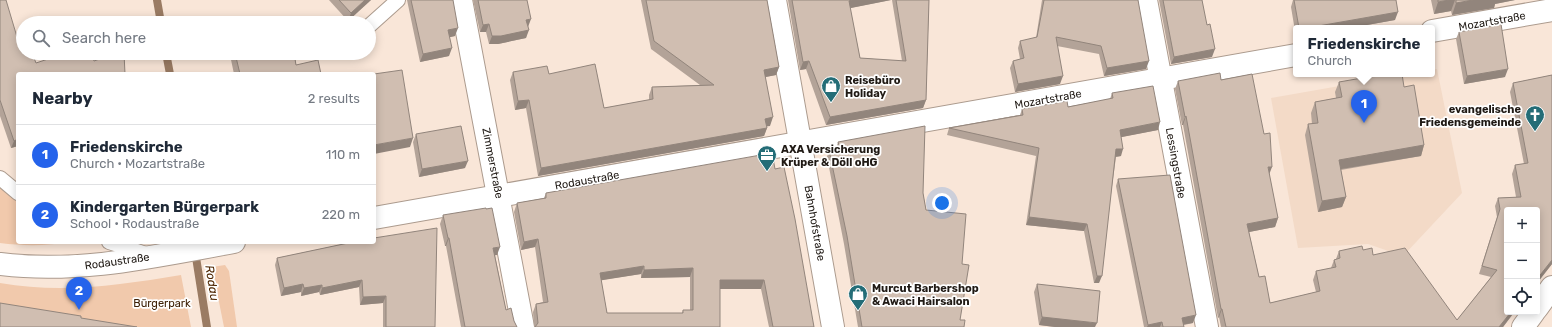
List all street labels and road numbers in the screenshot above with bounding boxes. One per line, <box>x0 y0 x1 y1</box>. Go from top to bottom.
street label: Mozartstraße <box>1458 9 1527 34</box>
street label: Mozartstraße <box>1014 87 1083 112</box>
street label: Lessingstraße <box>1163 126 1188 200</box>
street label: Zimmerstraße <box>479 127 506 200</box>
street label: Rodaustraße <box>554 168 620 193</box>
street label: Bahnhofstraße <box>801 184 828 262</box>
street label: Rodaustraße <box>84 251 150 272</box>

